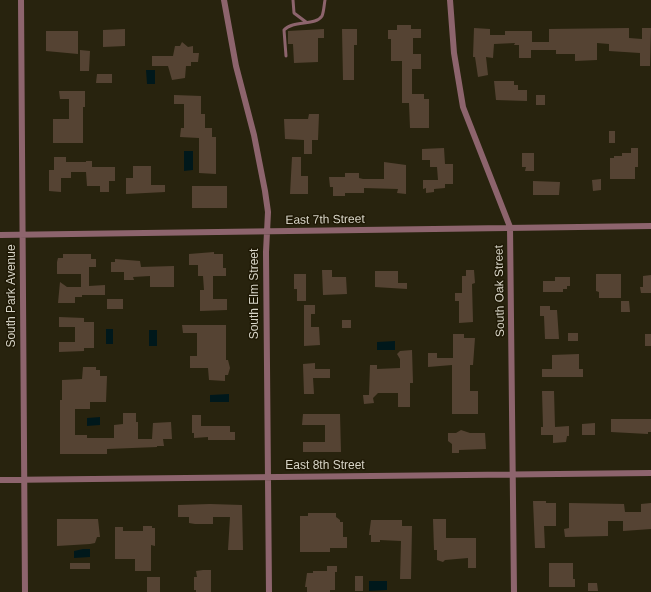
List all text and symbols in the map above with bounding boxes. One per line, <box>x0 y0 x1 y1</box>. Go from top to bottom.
street label: East 7th Street <box>285 212 365 228</box>
street label: South Park Avenue <box>5 244 19 348</box>
street label: South Oak Street <box>492 245 508 337</box>
street label: South Elm Street <box>248 249 262 339</box>
street label: East 8th Street <box>285 459 365 473</box>

